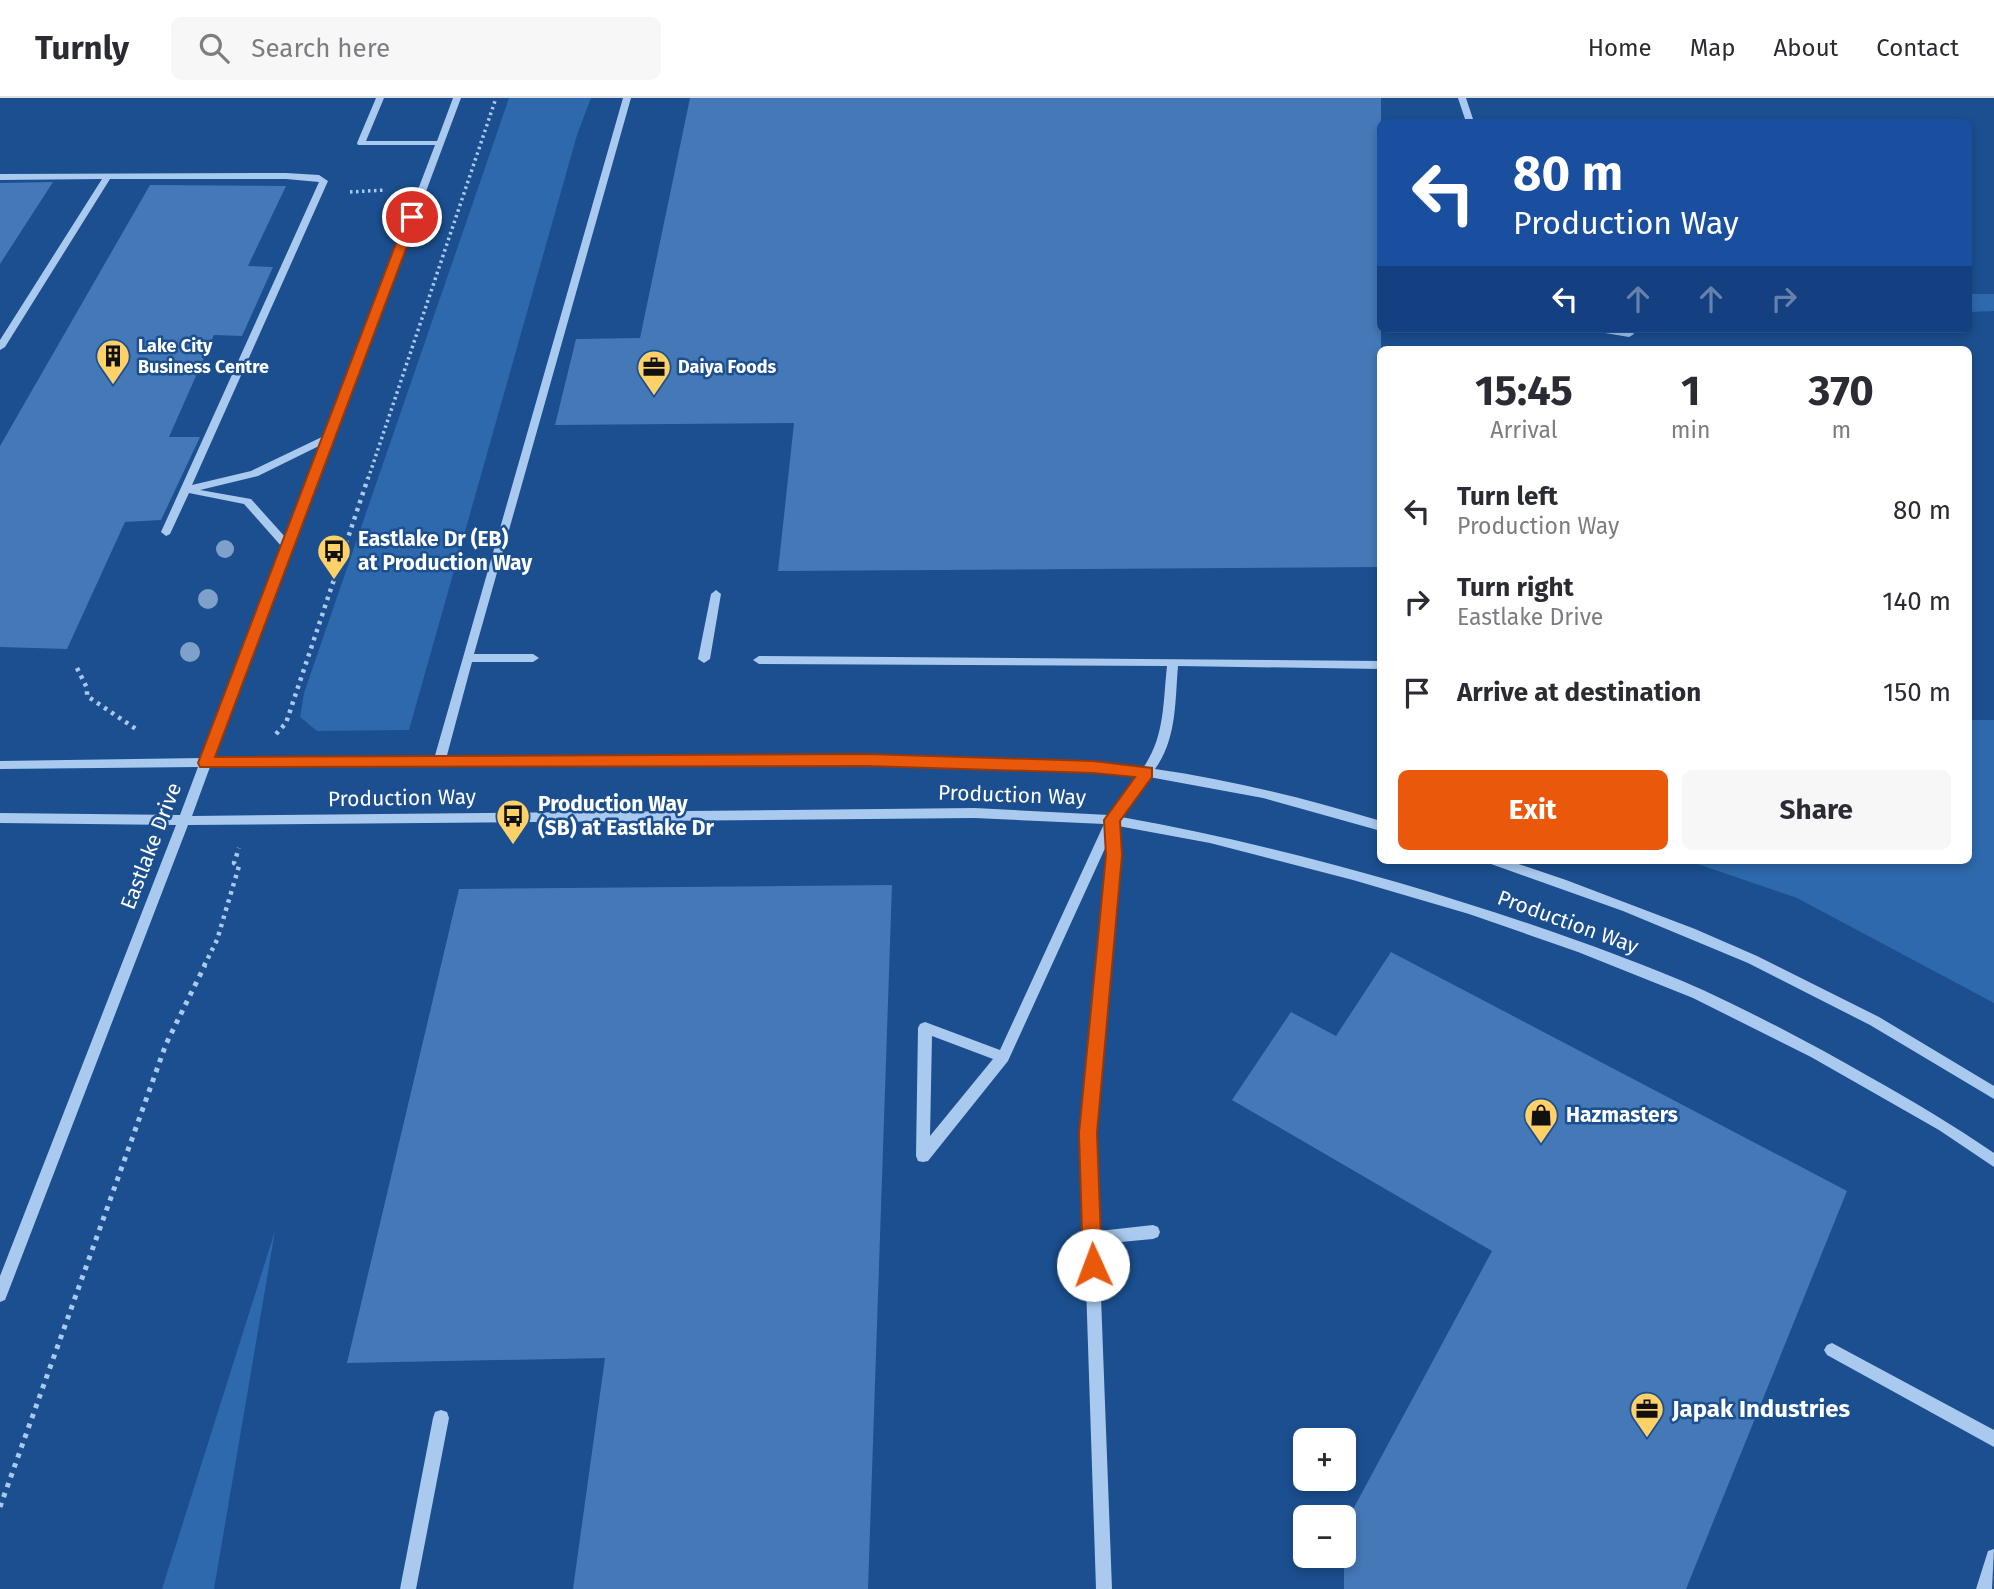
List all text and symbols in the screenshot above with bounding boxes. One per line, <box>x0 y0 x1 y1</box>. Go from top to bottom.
search box <box>171 17 661 80</box>
text: Turnly <box>35 28 129 68</box>
icon: search <box>195 29 233 67</box>
text: Search here <box>251 33 390 64</box>
text: Home <box>1588 34 1652 62</box>
text: Map <box>1690 34 1736 62</box>
text: About <box>1774 34 1838 62</box>
text: Contact <box>1876 34 1959 62</box>
text: 80 m <box>1513 144 1623 203</box>
icon: left <box>1398 147 1489 238</box>
pin <box>382 187 442 247</box>
icon: arrive <box>393 198 431 236</box>
text: Production Way <box>1513 204 1739 242</box>
icon: left <box>1546 280 1584 318</box>
icon: ahead <box>1619 280 1657 318</box>
icon: ahead <box>1692 280 1730 318</box>
icon: right <box>1765 280 1803 318</box>
place label: Lake City Business Centre <box>138 335 269 378</box>
building icon: Lake City Business Centre <box>94 337 132 386</box>
office icon: Daiya Foods <box>635 348 673 397</box>
place label: Daiya Foods <box>678 356 776 378</box>
text: 15:45 <box>1475 366 1573 416</box>
text: 1 <box>1681 366 1700 416</box>
text: 370 <box>1809 366 1874 416</box>
text: Arrival <box>1490 416 1558 444</box>
text: min <box>1671 416 1710 444</box>
text: m <box>1831 416 1851 444</box>
text: Turn left <box>1457 481 1558 512</box>
icon: left <box>1398 492 1436 530</box>
text: 80 m <box>1893 495 1951 526</box>
text: Production Way <box>1457 512 1619 540</box>
place label: Eastlake Dr (EB) at Production Way <box>358 526 532 576</box>
bus stop icon: Eastlake Dr (EB) at Production Way <box>315 532 353 581</box>
text: Turn right <box>1457 572 1574 603</box>
icon: right <box>1398 583 1436 621</box>
text: 140 m <box>1882 586 1951 617</box>
text: Eastlake Drive <box>1457 603 1603 631</box>
icon: arrive <box>1398 674 1436 712</box>
text: Arrive at destination <box>1457 677 1701 708</box>
text: 150 m <box>1883 677 1951 708</box>
button: Exit <box>1398 770 1668 850</box>
button: Share <box>1682 770 1951 850</box>
street label: Eastlake Drive <box>115 779 187 913</box>
street label: Production Way <box>938 779 1087 811</box>
street label: Production Way <box>328 784 477 812</box>
place label: Production Way (SB) at Eastlake Dr <box>538 791 715 841</box>
bus stop icon: Production Way (SB) at Eastlake Dr <box>494 797 532 846</box>
street label: Production Way <box>1494 884 1643 960</box>
shop icon: Hazmasters <box>1522 1096 1560 1145</box>
place label: Hazmasters <box>1566 1102 1678 1128</box>
position arrow <box>1056 1228 1130 1302</box>
office icon: Japak Industries <box>1628 1390 1666 1439</box>
place label: Japak Industries <box>1671 1395 1850 1423</box>
map controls <box>1293 1428 1356 1568</box>
button: + <box>1293 1428 1356 1491</box>
button: − <box>1293 1505 1356 1568</box>

